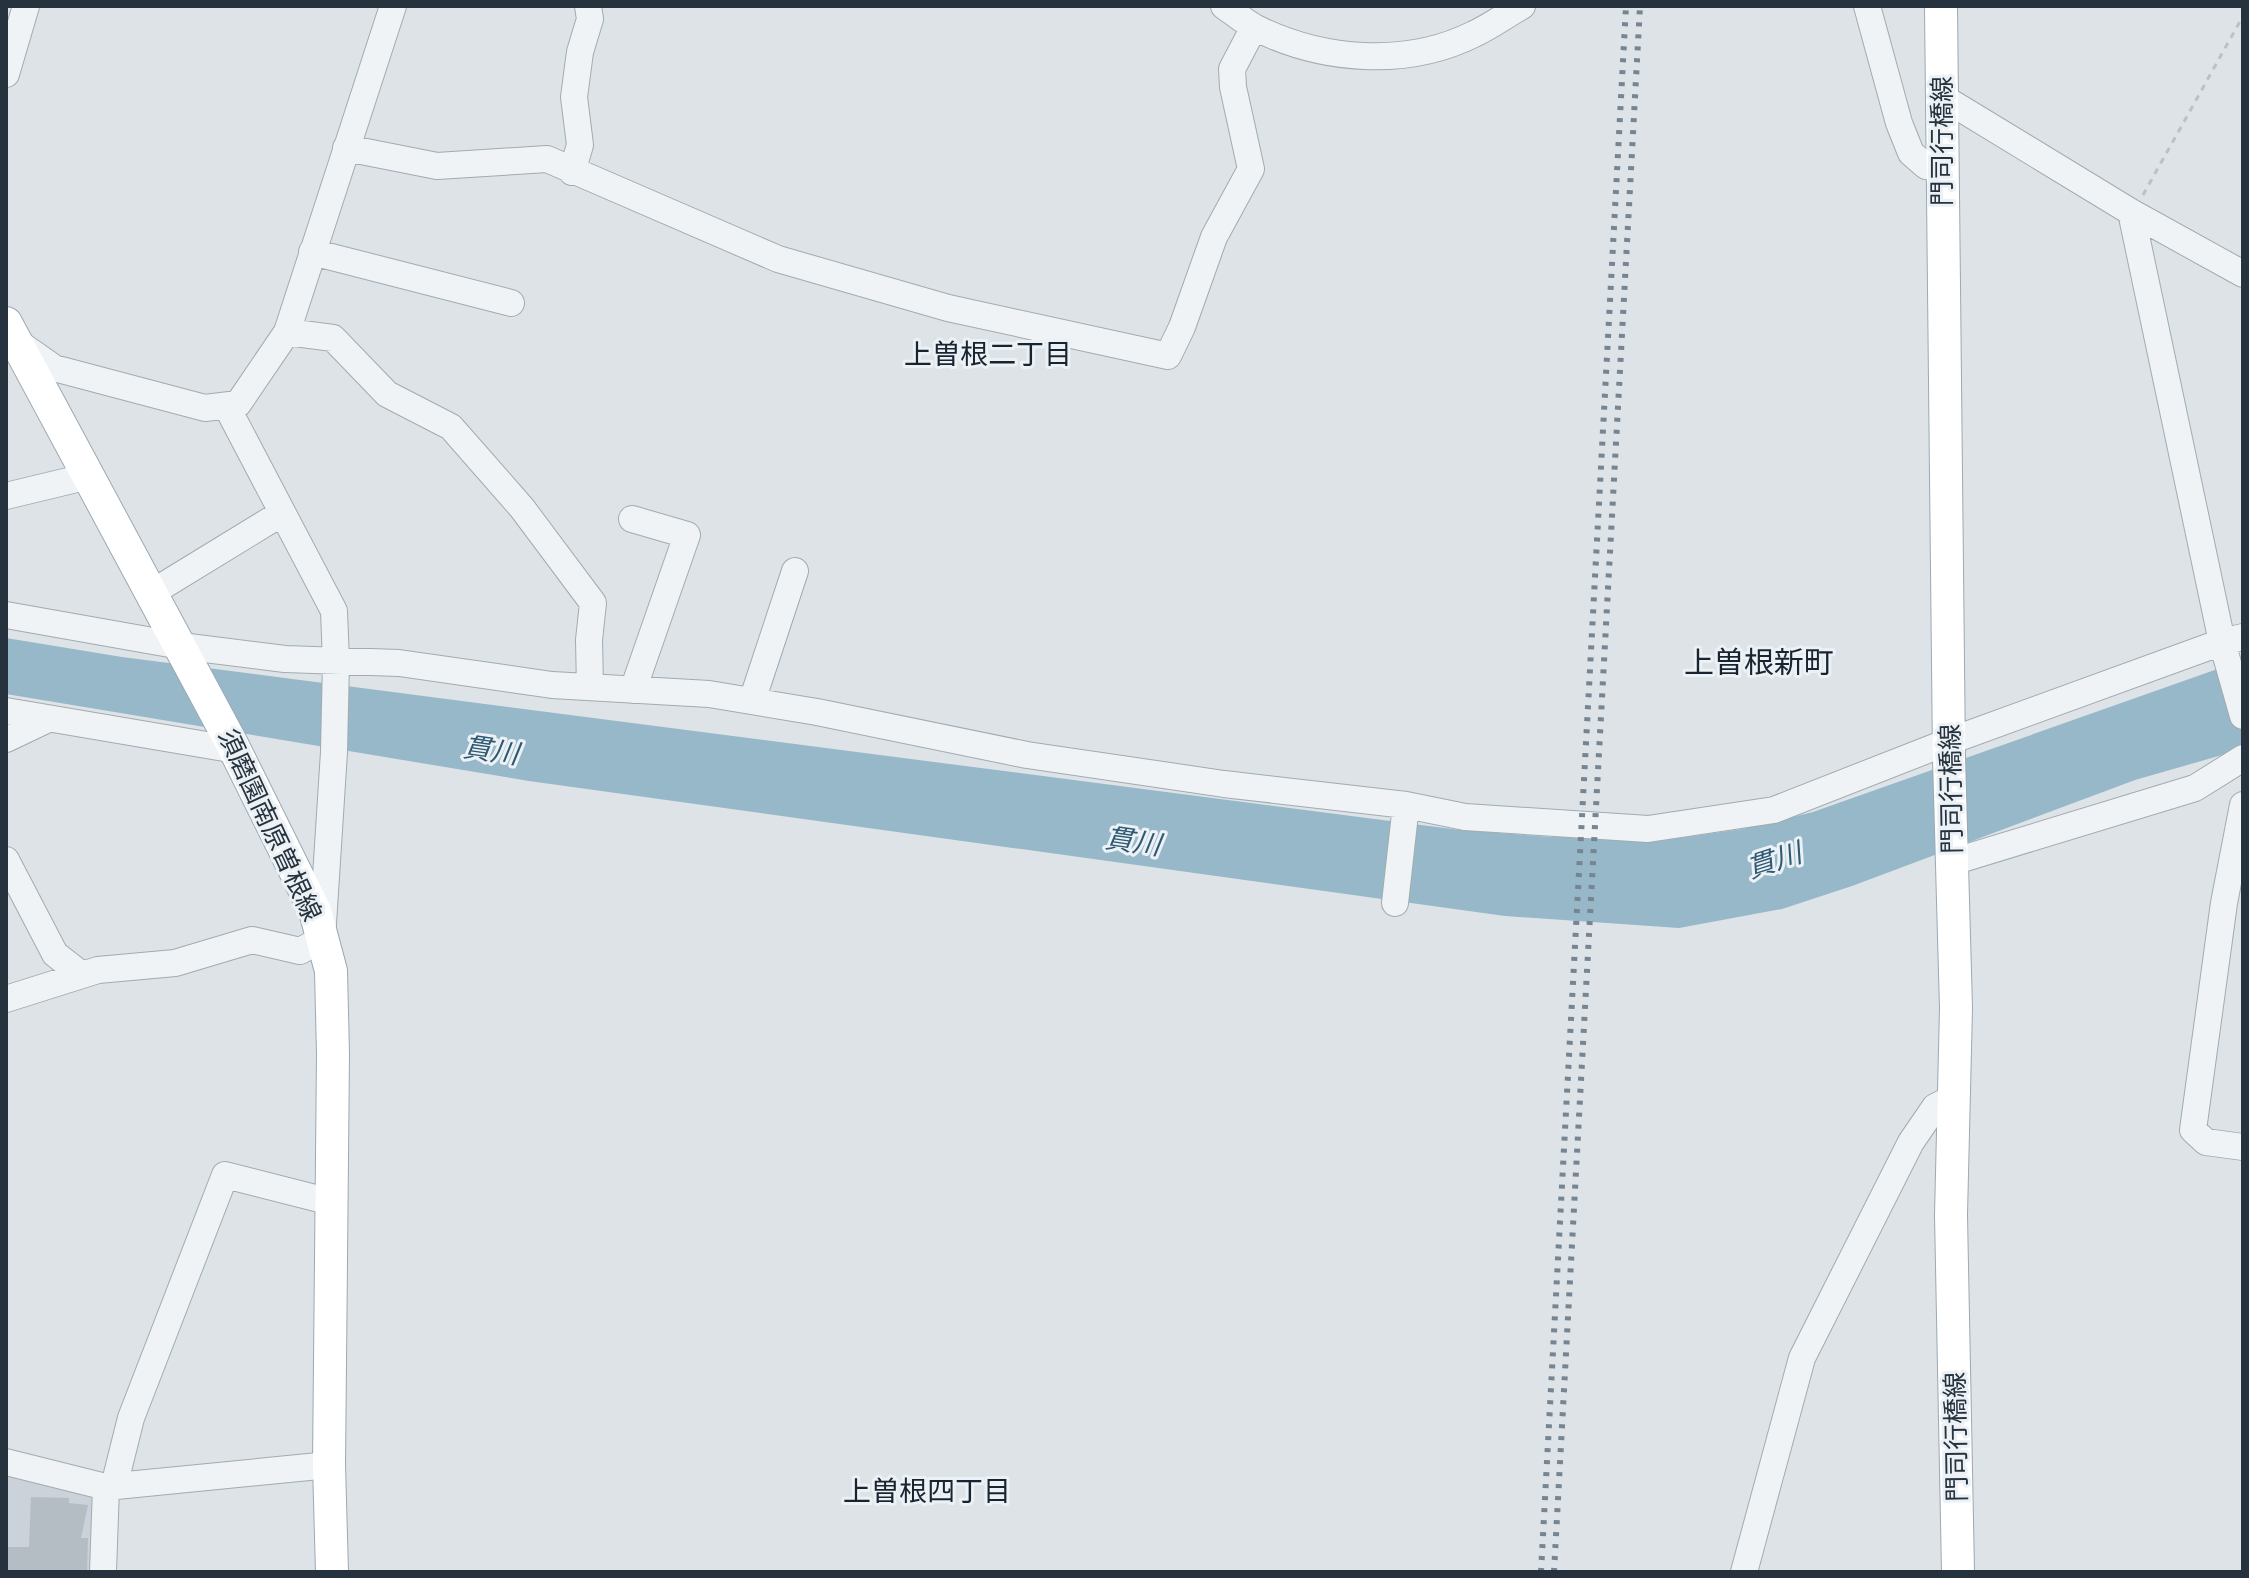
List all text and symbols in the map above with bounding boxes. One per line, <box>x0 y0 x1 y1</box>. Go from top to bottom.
street label: 門司行橋線 <box>1926 76 1957 206</box>
district label: 上曽根二丁目 <box>904 337 1072 370</box>
district label: 上曽根新町 <box>1684 644 1834 680</box>
street label: 須磨園南原曽根線 <box>212 724 328 926</box>
street label: 門司行橋線 <box>1934 724 1967 854</box>
water label: 貫川 <box>461 729 524 770</box>
water label: 貫川 <box>1103 820 1166 861</box>
water label: 貫川 <box>1742 834 1808 884</box>
street label: 門司行橋線 <box>1939 1372 1972 1502</box>
district label: 上曽根四丁目 <box>843 1474 1011 1507</box>

